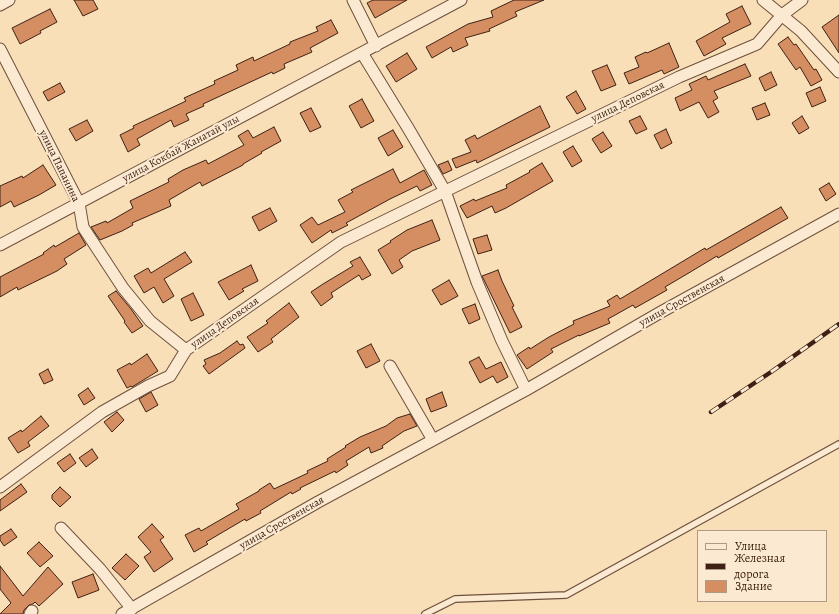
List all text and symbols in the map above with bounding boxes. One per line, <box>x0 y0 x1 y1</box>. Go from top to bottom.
street label: улица Деповская <box>589 79 667 125</box>
street label: улица Кокбай Жанатай улы <box>120 113 242 185</box>
street label: улица Папанина <box>36 128 82 204</box>
street label: улица Сроственская <box>637 272 727 330</box>
street label: улица Деповская <box>188 295 262 351</box>
street label: улица Сроственская <box>237 493 327 553</box>
legend <box>697 530 827 602</box>
text: Улица <box>735 538 766 554</box>
text: Железная дорога <box>734 550 785 582</box>
text: Здание <box>735 578 772 594</box>

